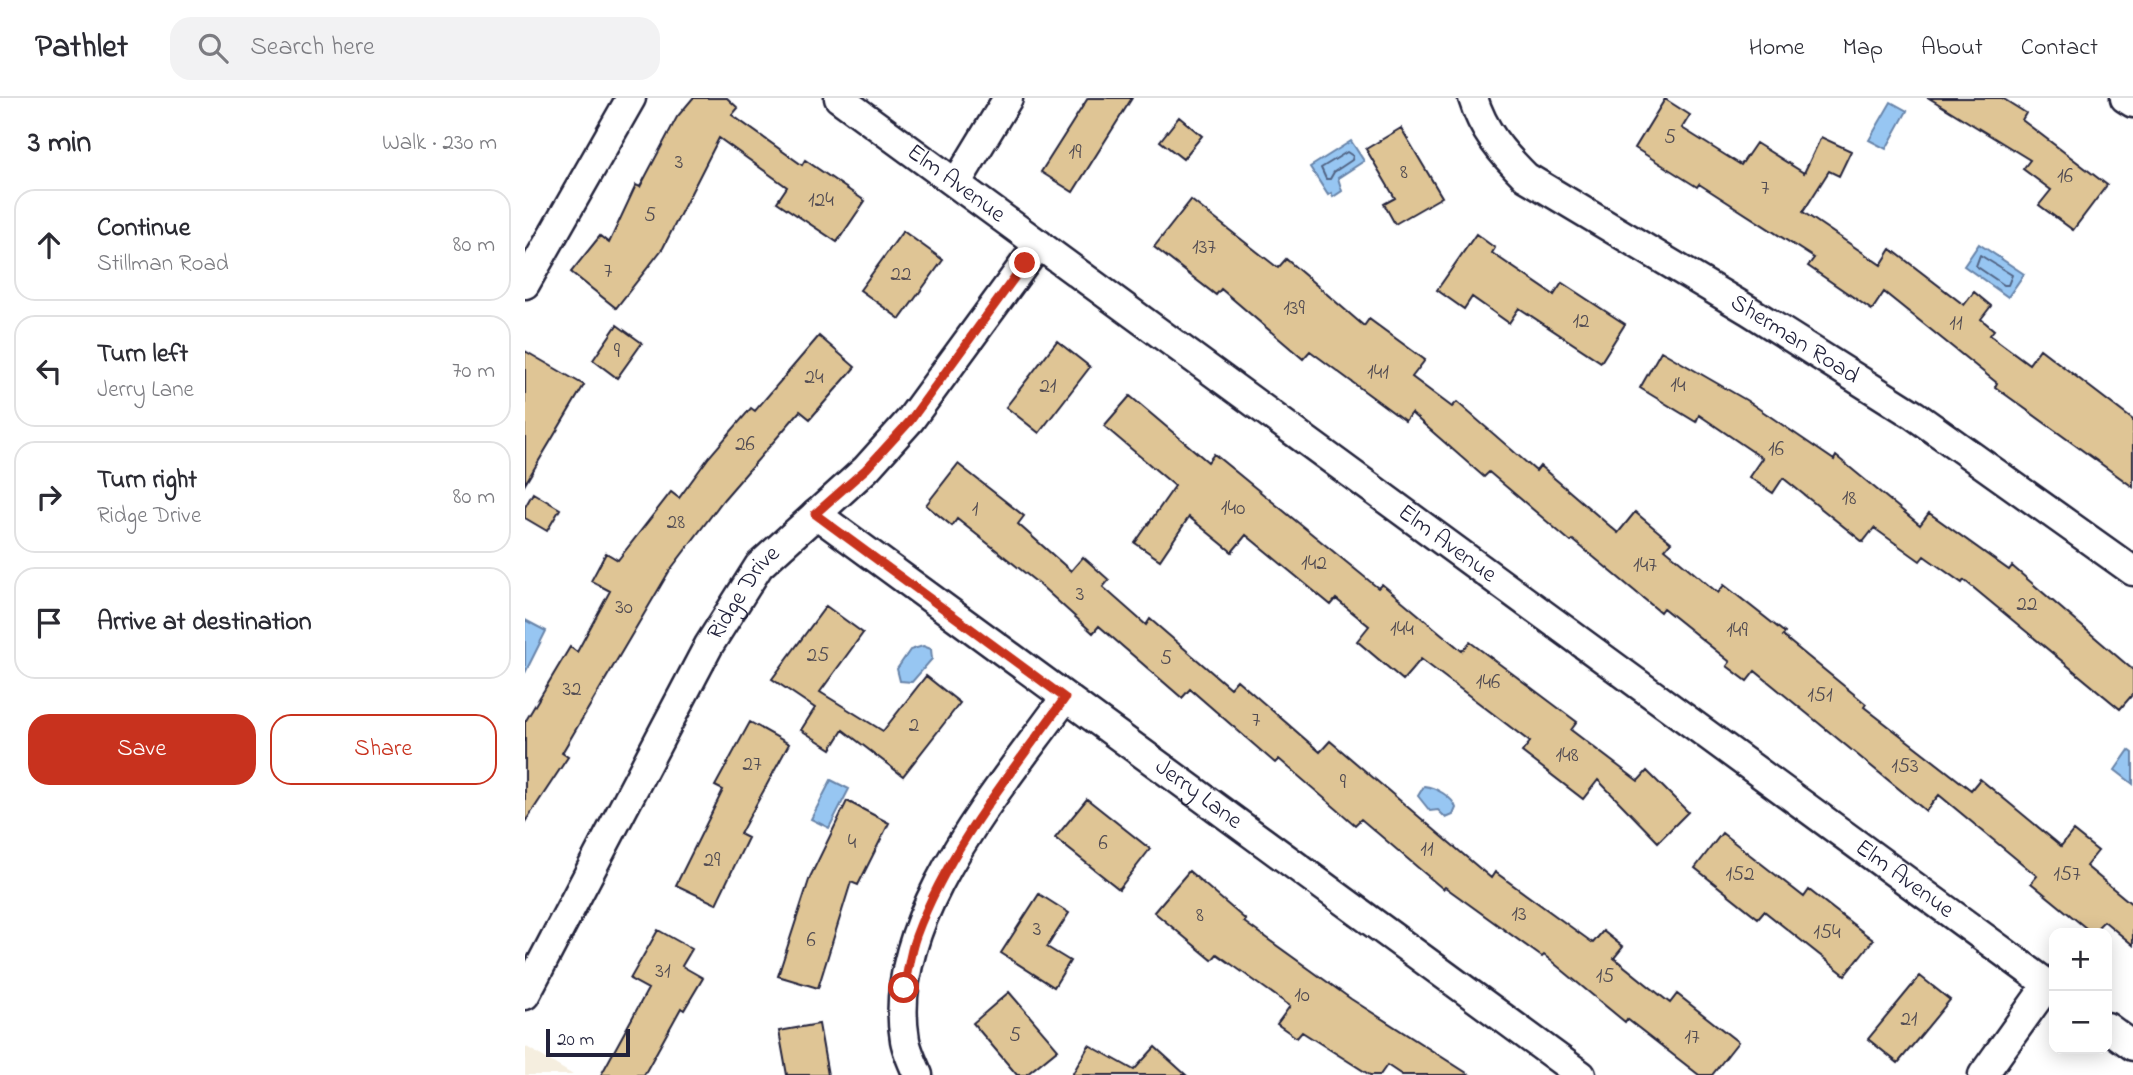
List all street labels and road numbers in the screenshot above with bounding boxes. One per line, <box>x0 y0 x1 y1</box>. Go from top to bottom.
street label: Elm Avenue <box>899 136 1013 232</box>
street label: Sherman Road <box>1723 286 1866 394</box>
street label: Elm Avenue <box>1390 496 1504 592</box>
street label: Ridge Drive <box>699 537 788 647</box>
street label: Jerry Lane <box>1147 750 1250 838</box>
street label: Elm Avenue <box>1848 831 1961 927</box>

